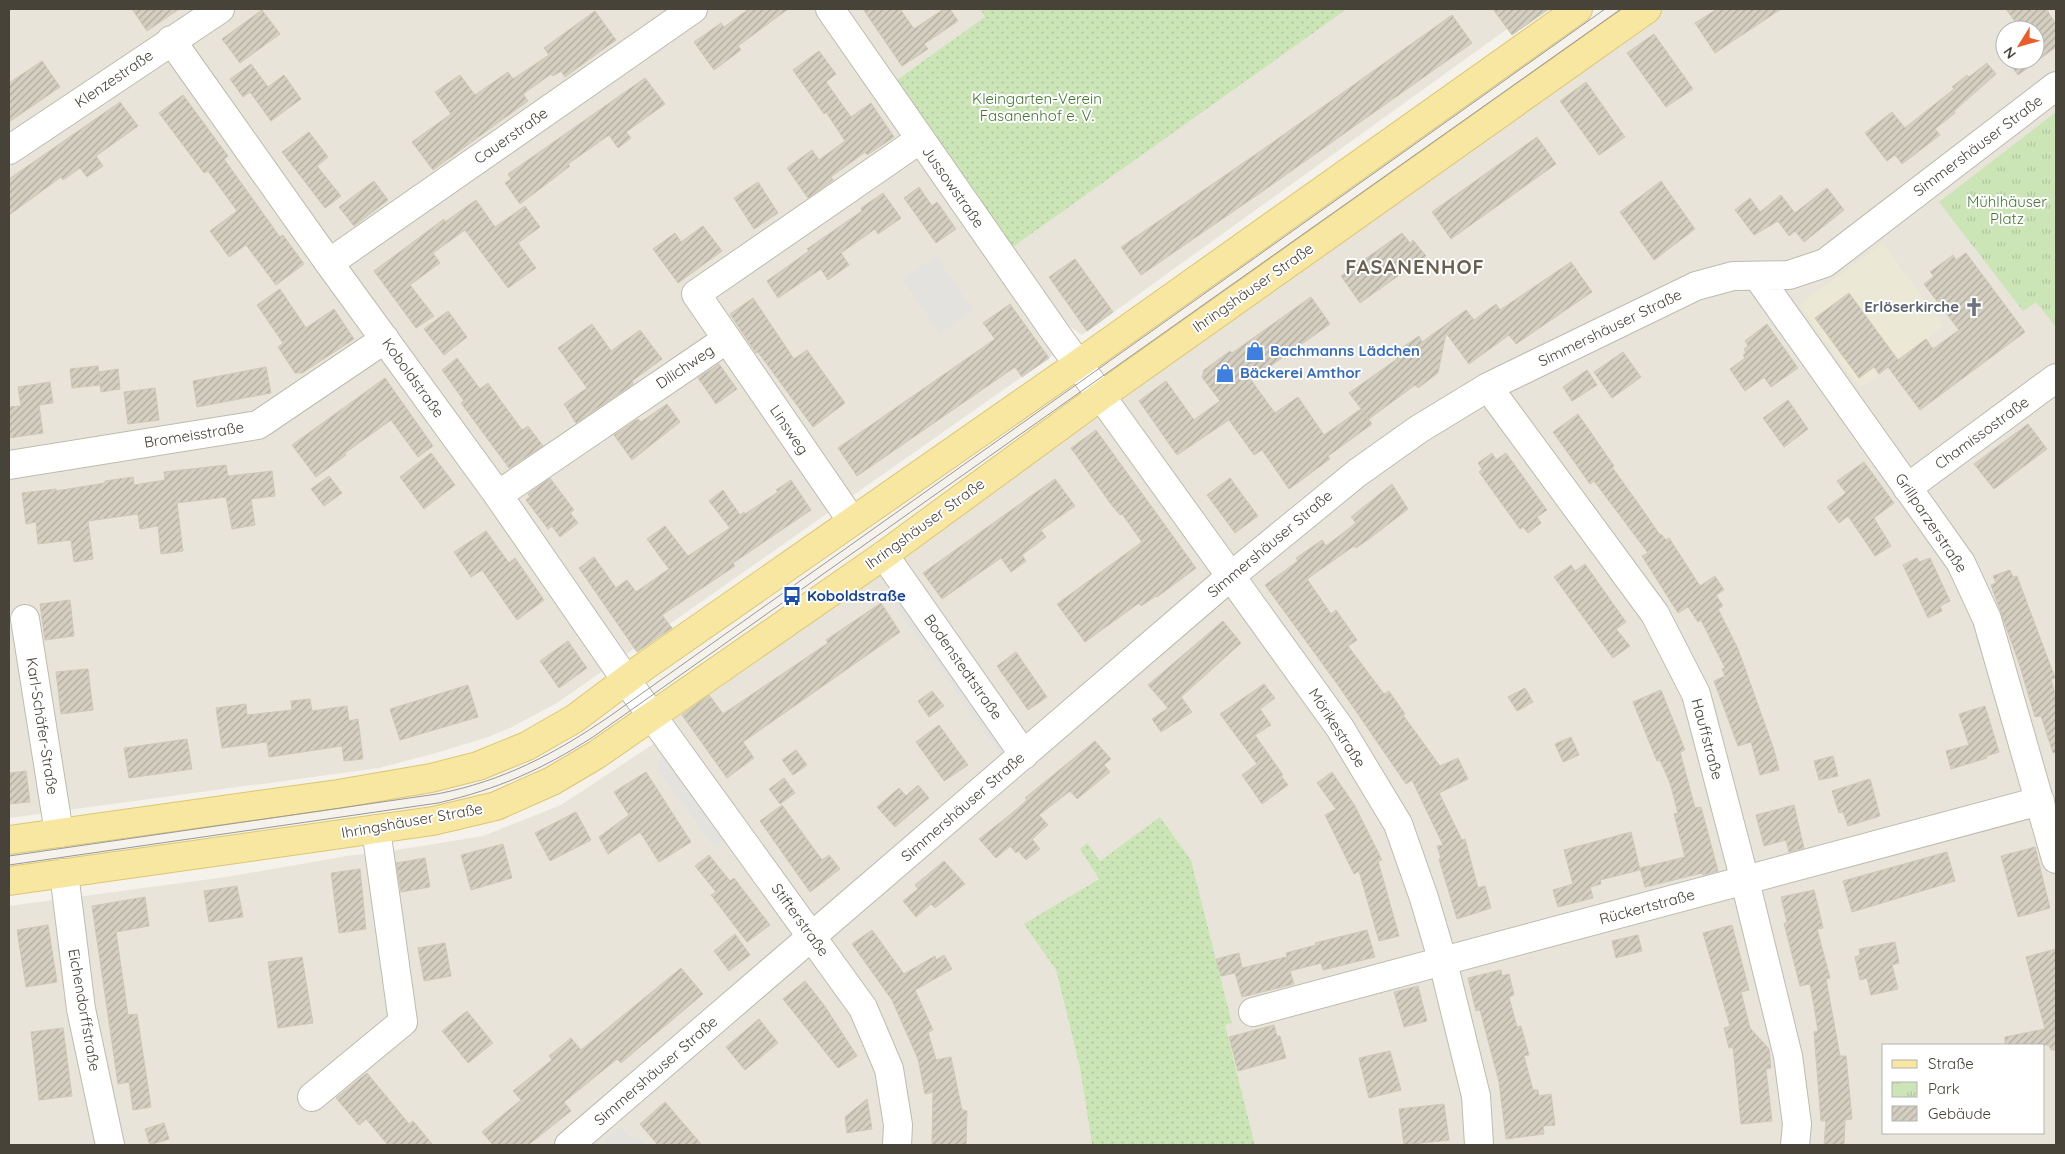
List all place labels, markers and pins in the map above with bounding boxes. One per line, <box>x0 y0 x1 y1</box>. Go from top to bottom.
church icon: Erlöserkirche <box>1963 296 1985 318</box>
place label: Erlöserkirche <box>1864 297 1959 316</box>
shop icon: Bachmanns Lädchen <box>1244 340 1266 362</box>
place label: Bachmanns Lädchen <box>1270 341 1420 360</box>
shop icon: Bäckerei Amthor <box>1214 362 1236 384</box>
place label: Bäckerei Amthor <box>1240 363 1362 382</box>
bus stop icon: Koboldstraße <box>781 585 803 607</box>
place label: Koboldstraße <box>807 586 906 605</box>

